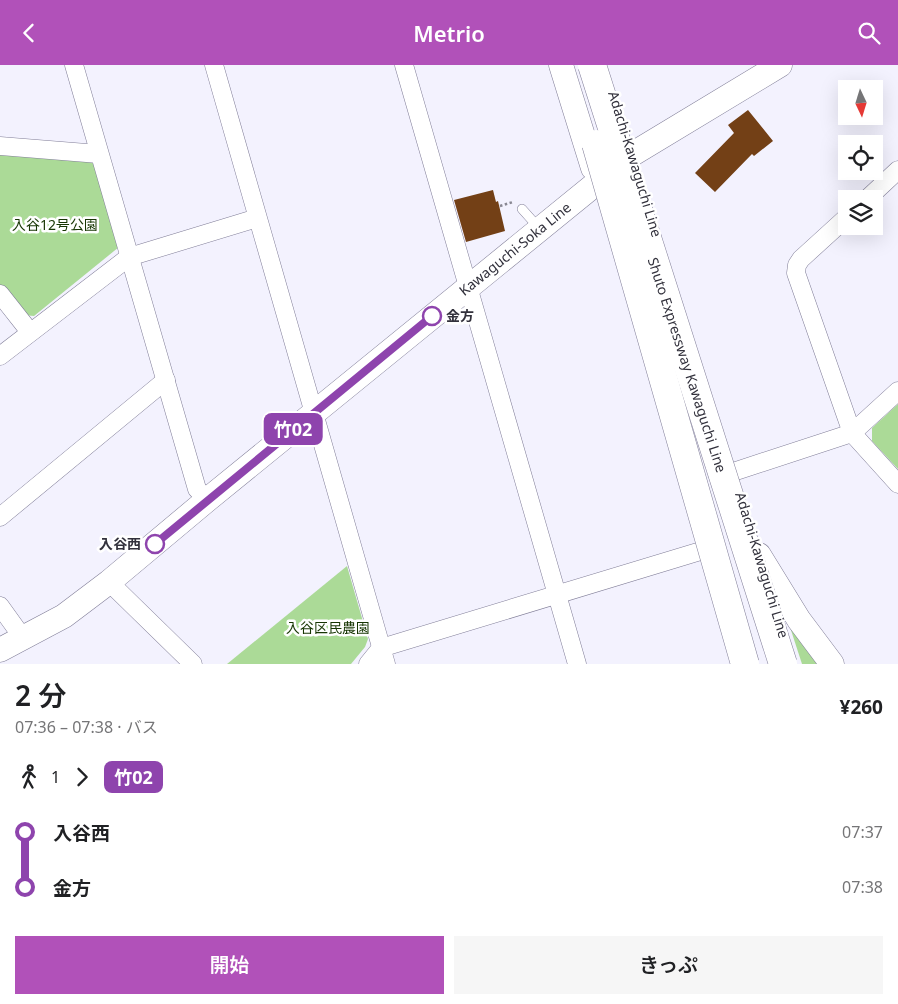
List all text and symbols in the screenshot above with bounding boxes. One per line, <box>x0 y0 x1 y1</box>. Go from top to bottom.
text: Metrio <box>413 18 485 48</box>
icon: back <box>15 19 43 47</box>
icon: search <box>855 19 883 47</box>
north arrow <box>838 80 882 125</box>
map controls <box>838 80 883 235</box>
street label: Adachi-Kawaguchi Line <box>604 89 667 239</box>
button: locate <box>838 135 883 180</box>
button: layers <box>838 190 883 235</box>
street label: Kawaguchi-Soka Line <box>455 198 575 300</box>
park label: 入谷12号公園 <box>12 215 98 234</box>
street label: Shuto Expressway Kawaguchi Line <box>644 255 731 475</box>
marker: 金方 <box>422 306 442 326</box>
place label: 金方 <box>446 306 474 325</box>
line badge: 竹02 <box>264 413 322 445</box>
text: 竹02 <box>274 417 312 441</box>
street label: Adachi-Kawaguchi Line <box>731 490 794 640</box>
place label: 入谷西 <box>99 534 141 553</box>
marker: 入谷西 <box>145 534 165 554</box>
park label: 入谷区民農園 <box>286 618 370 637</box>
text: 2 分 <box>15 676 66 714</box>
text: ¥260 <box>840 694 883 720</box>
text: 07:36 – 07:38 · バス <box>15 716 158 738</box>
icon: walk <box>15 763 43 791</box>
icon: forward <box>68 763 96 791</box>
text: 竹02 <box>114 765 153 789</box>
text: 1 <box>51 766 60 788</box>
text: 入谷西 <box>53 820 110 846</box>
text: 07:37 <box>842 821 883 843</box>
text: 金方 <box>53 875 91 901</box>
text: 07:38 <box>842 876 883 898</box>
button: 開始 <box>15 936 444 994</box>
button: きっぷ <box>454 936 883 994</box>

